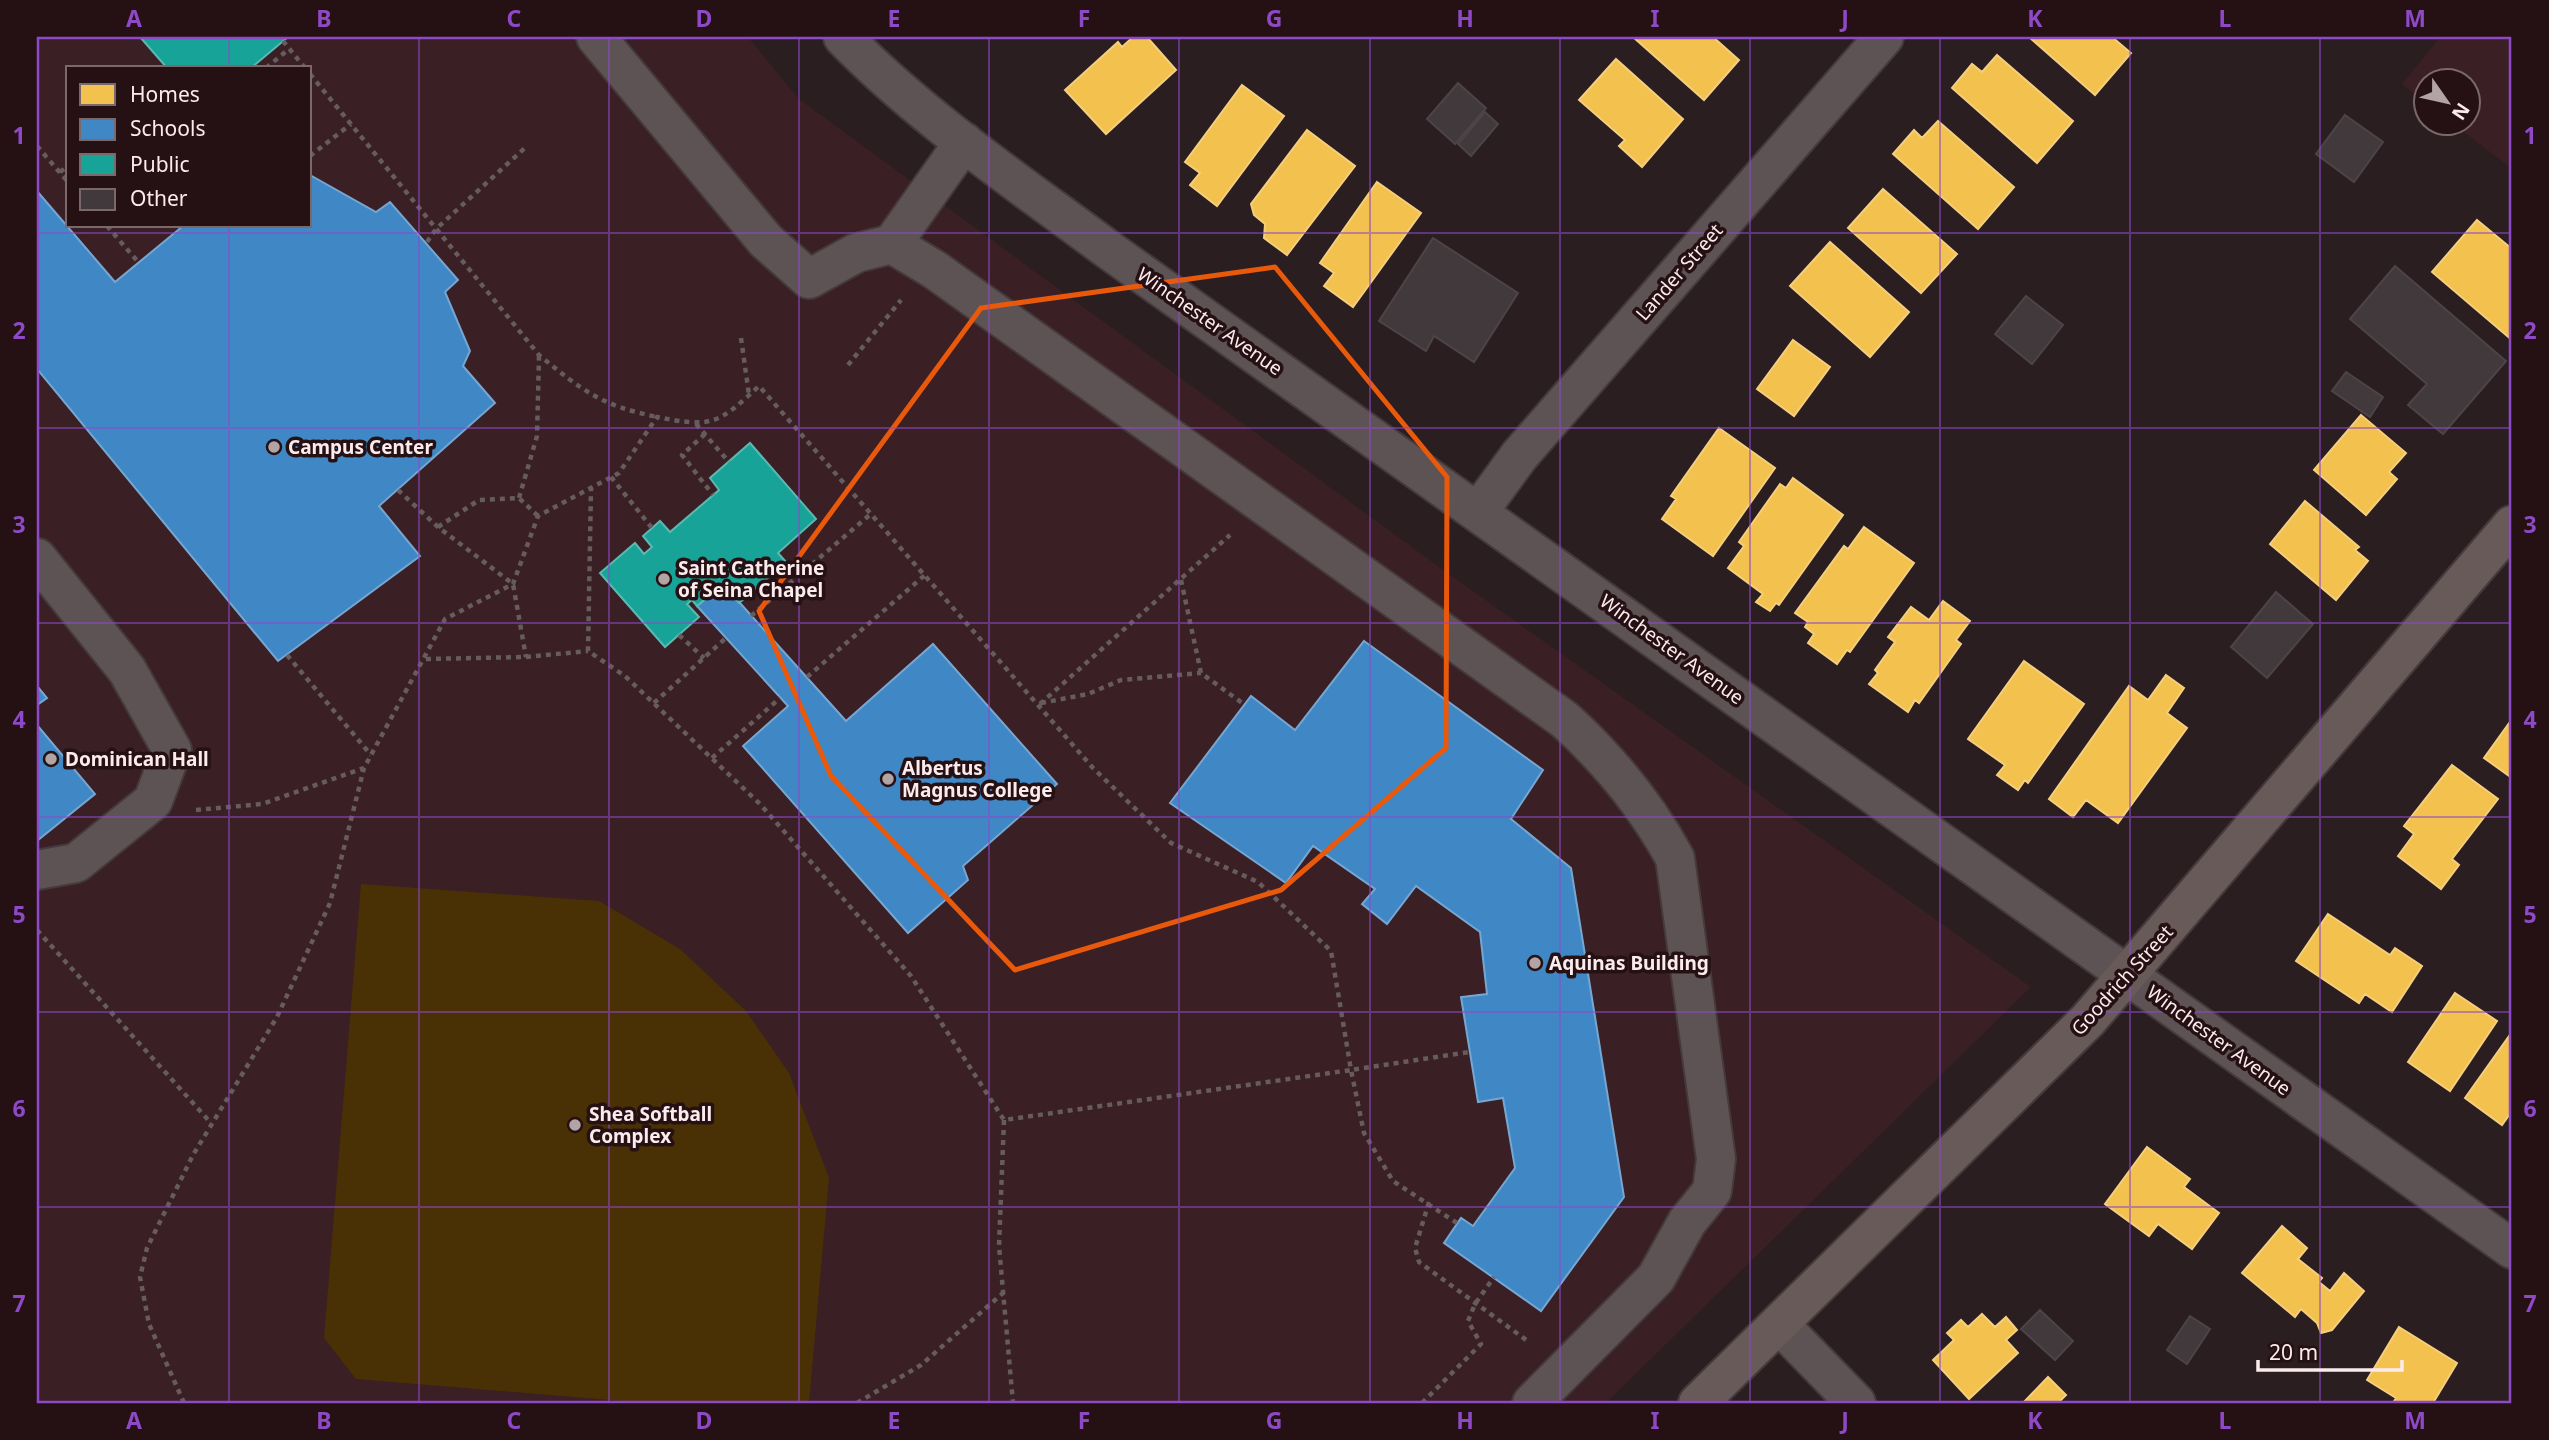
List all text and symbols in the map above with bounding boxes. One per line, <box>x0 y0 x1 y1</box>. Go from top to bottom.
text: A <box>126 2 142 34</box>
text: B <box>316 2 332 34</box>
text: C <box>507 2 522 34</box>
text: D <box>696 2 712 34</box>
text: E <box>888 2 900 34</box>
text: F <box>1078 2 1090 34</box>
text: G <box>1266 2 1282 34</box>
text: H <box>1456 2 1474 34</box>
text: I <box>1651 2 1660 34</box>
text: J <box>1839 2 1849 34</box>
text: K <box>2027 2 2043 34</box>
text: L <box>2219 2 2232 34</box>
text: M <box>2404 2 2426 34</box>
legend <box>66 66 312 228</box>
north arrow <box>2412 66 2482 136</box>
text: Homes <box>130 80 200 108</box>
text: N <box>2446 98 2476 125</box>
text: Schools <box>130 114 205 142</box>
text: 1 <box>12 119 26 151</box>
text: 1 <box>2523 119 2537 151</box>
text: Public <box>130 150 190 178</box>
text: Other <box>130 184 188 212</box>
street label: Lander Street <box>1630 218 1728 326</box>
street label: Winchester Avenue <box>1132 261 1288 381</box>
text: 2 <box>12 314 26 346</box>
text: 2 <box>2523 314 2537 346</box>
place label: Campus Center <box>288 434 433 460</box>
marker: Campus Center <box>266 439 282 455</box>
text: 3 <box>12 508 26 540</box>
text: 3 <box>2523 508 2537 540</box>
place label: Saint Catherine of Seina Chapel <box>678 555 824 603</box>
marker: Saint Catherine of Seina Chapel <box>656 571 672 587</box>
street label: Winchester Avenue <box>1595 588 1749 710</box>
text: 4 <box>12 703 26 735</box>
text: 4 <box>2523 703 2537 735</box>
place label: Dominican Hall <box>65 746 209 772</box>
marker: Dominican Hall <box>43 751 59 767</box>
place label: Albertus Magnus College <box>902 755 1053 803</box>
marker: Albertus Magnus College <box>880 771 896 787</box>
text: 5 <box>12 898 26 930</box>
text: 5 <box>2523 898 2537 930</box>
street label: Goodrich Street <box>2065 919 2179 1041</box>
place label: Aquinas Building <box>1549 950 1709 976</box>
marker: Aquinas Building <box>1527 955 1543 971</box>
street label: Winchester Avenue <box>2142 979 2296 1101</box>
text: 6 <box>12 1092 26 1124</box>
text: 6 <box>2523 1092 2537 1124</box>
place label: Shea Softball Complex <box>589 1101 712 1149</box>
marker: Shea Softball Complex <box>567 1117 583 1133</box>
text: 7 <box>12 1287 26 1319</box>
text: 7 <box>2523 1287 2537 1319</box>
scale bar <box>2258 1328 2402 1372</box>
text: 20 m <box>2269 1338 2318 1366</box>
text: A <box>126 1404 142 1436</box>
text: B <box>316 1404 332 1436</box>
text: C <box>507 1404 522 1436</box>
text: D <box>696 1404 712 1436</box>
text: E <box>888 1404 900 1436</box>
text: F <box>1078 1404 1090 1436</box>
text: G <box>1266 1404 1282 1436</box>
text: H <box>1456 1404 1474 1436</box>
text: I <box>1651 1404 1660 1436</box>
text: J <box>1839 1404 1849 1436</box>
text: K <box>2027 1404 2043 1436</box>
text: L <box>2219 1404 2232 1436</box>
text: M <box>2404 1404 2426 1436</box>

